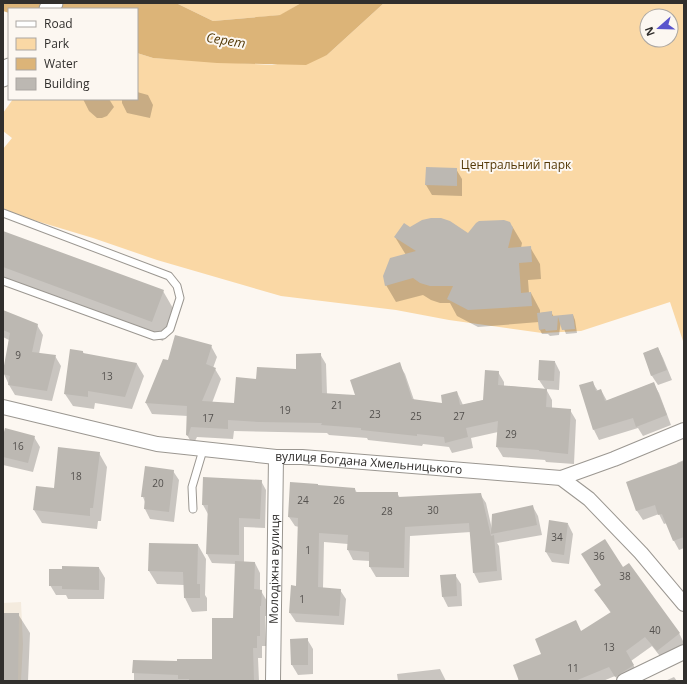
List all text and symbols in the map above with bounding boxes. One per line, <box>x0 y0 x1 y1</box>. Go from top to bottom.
legend <box>8 8 138 100</box>
north arrow <box>639 8 679 48</box>
text: Road <box>44 15 73 32</box>
text: N <box>641 25 658 38</box>
water label: Серет <box>205 28 247 52</box>
text: Park <box>44 35 70 52</box>
text: Water <box>44 55 78 72</box>
text: Building <box>44 75 90 92</box>
park label: Центральний парк <box>461 156 572 173</box>
house number: 9 <box>15 348 21 362</box>
house number: 13 <box>101 369 113 383</box>
house number: 21 <box>331 398 343 412</box>
house number: 19 <box>279 403 291 417</box>
house number: 23 <box>369 407 381 421</box>
house number: 25 <box>410 409 422 423</box>
house number: 27 <box>453 409 465 423</box>
house number: 17 <box>202 411 214 425</box>
house number: 29 <box>505 427 517 441</box>
house number: 16 <box>12 439 24 453</box>
street label: вулиця Богдана Хмельницького <box>275 448 463 478</box>
house number: 18 <box>70 469 82 483</box>
house number: 20 <box>152 476 164 490</box>
house number: 24 <box>297 493 309 507</box>
house number: 26 <box>333 493 345 507</box>
house number: 30 <box>427 503 439 517</box>
house number: 28 <box>381 504 393 518</box>
street label: Молодіжна вулиця <box>265 514 283 624</box>
house number: 34 <box>551 530 563 544</box>
house number: 1 <box>305 543 311 557</box>
house number: 36 <box>593 549 605 563</box>
house number: 38 <box>619 569 631 583</box>
house number: 1 <box>299 592 305 606</box>
house number: 40 <box>649 623 661 637</box>
house number: 13 <box>603 640 615 654</box>
house number: 11 <box>567 661 579 675</box>

